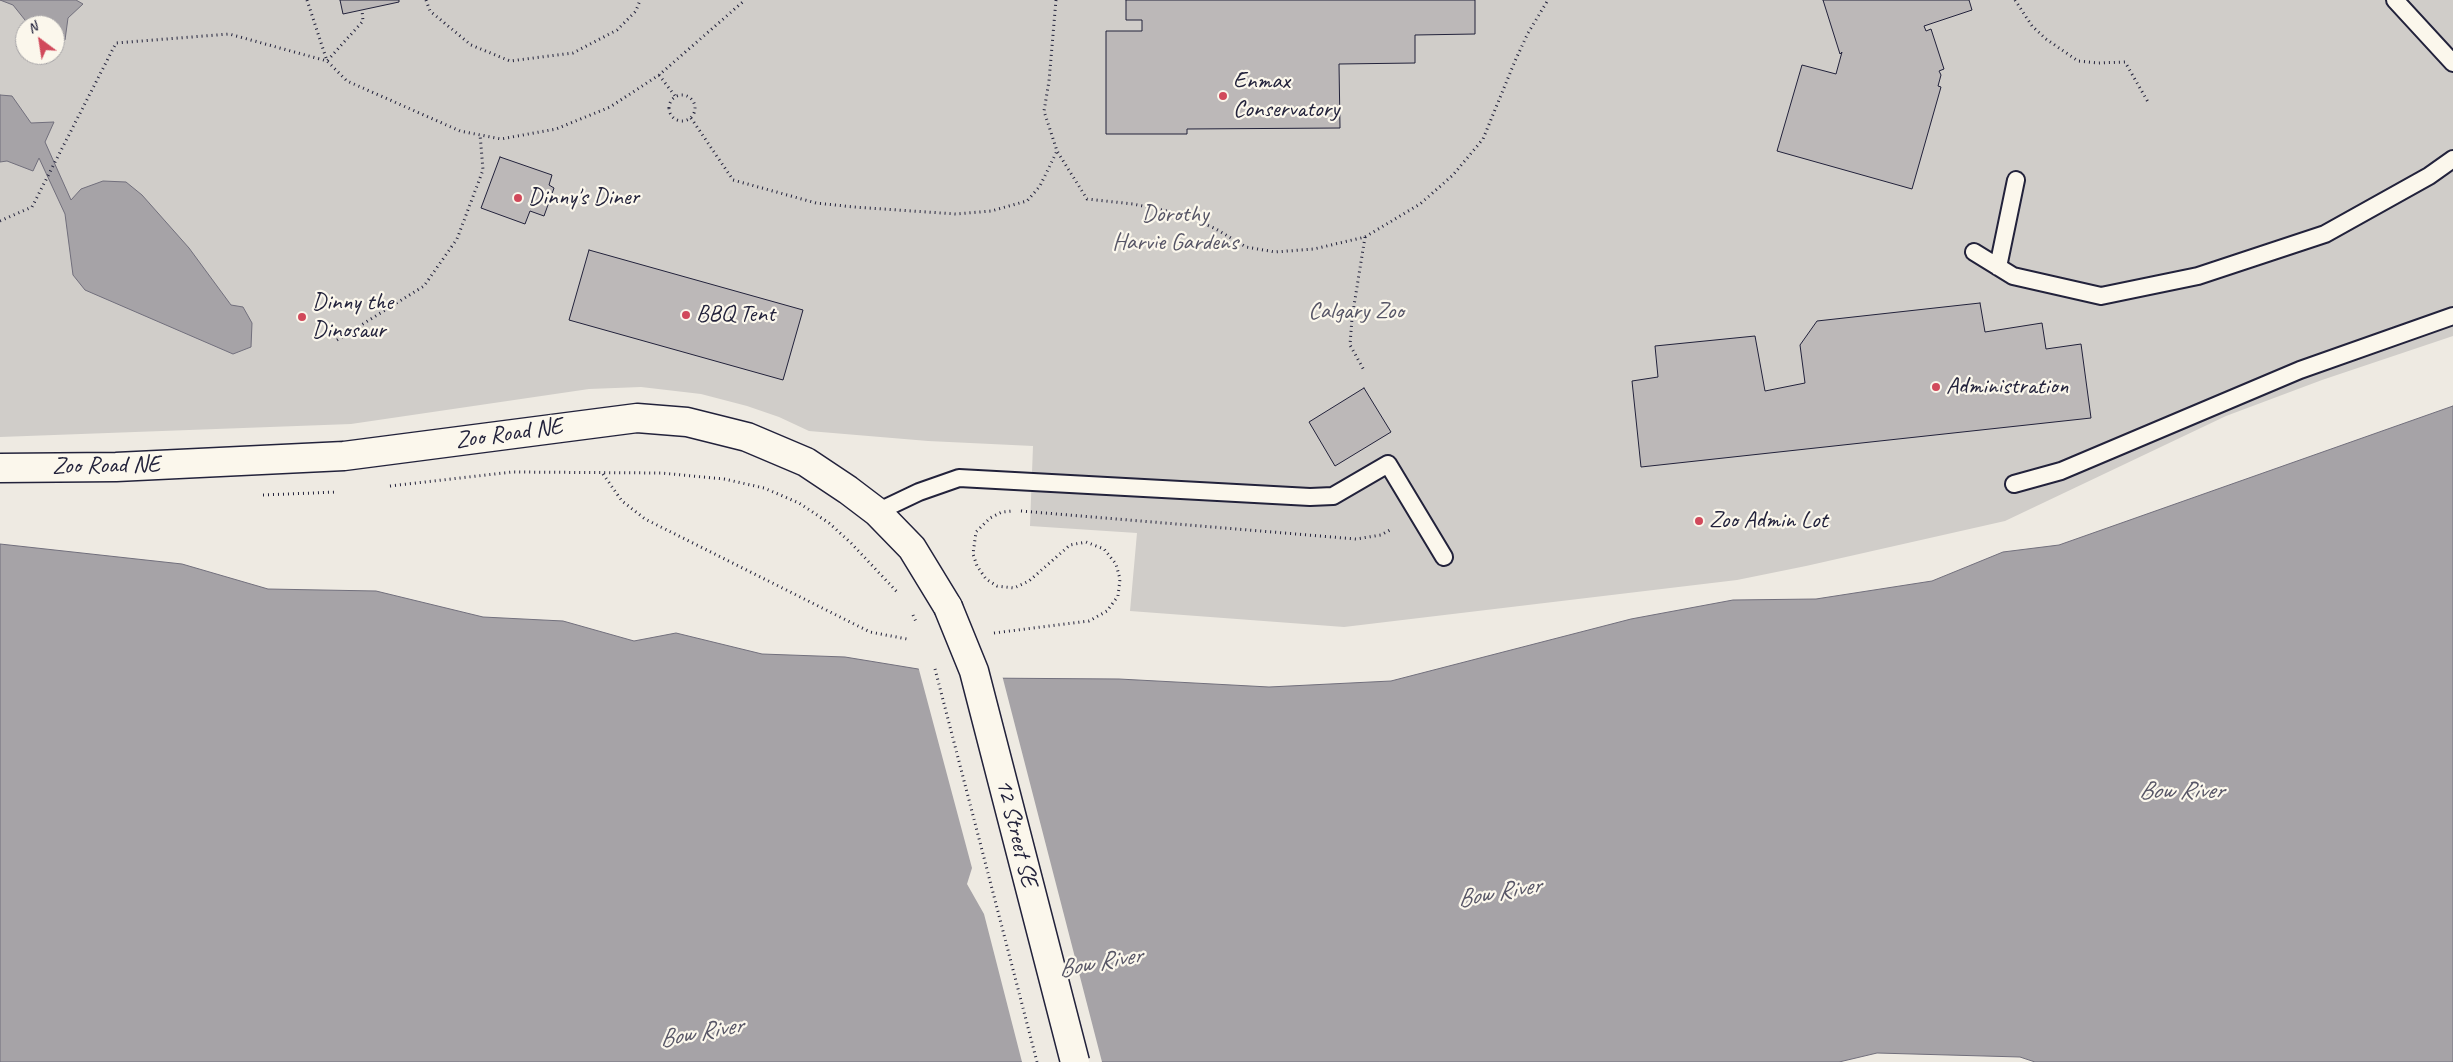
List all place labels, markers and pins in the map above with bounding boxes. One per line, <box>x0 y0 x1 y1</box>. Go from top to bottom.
place label: Enmax Conservatory <box>1233 68 1339 124</box>
marker: Enmax Conservatory <box>1217 90 1229 102</box>
place label: Dinny's Diner <box>528 184 639 212</box>
marker: Dinny's Diner <box>512 192 524 204</box>
place label: Dinny the Dinosaur <box>312 289 393 345</box>
place label: BBQ Tent <box>696 301 775 329</box>
marker: BBQ Tent <box>680 309 692 321</box>
marker: Dinny the Dinosaur <box>296 311 308 323</box>
place label: Administration <box>1946 373 2068 401</box>
marker: Administration <box>1930 381 1942 393</box>
place label: Zoo Admin Lot <box>1709 507 1827 535</box>
marker: Zoo Admin Lot <box>1693 515 1705 527</box>

